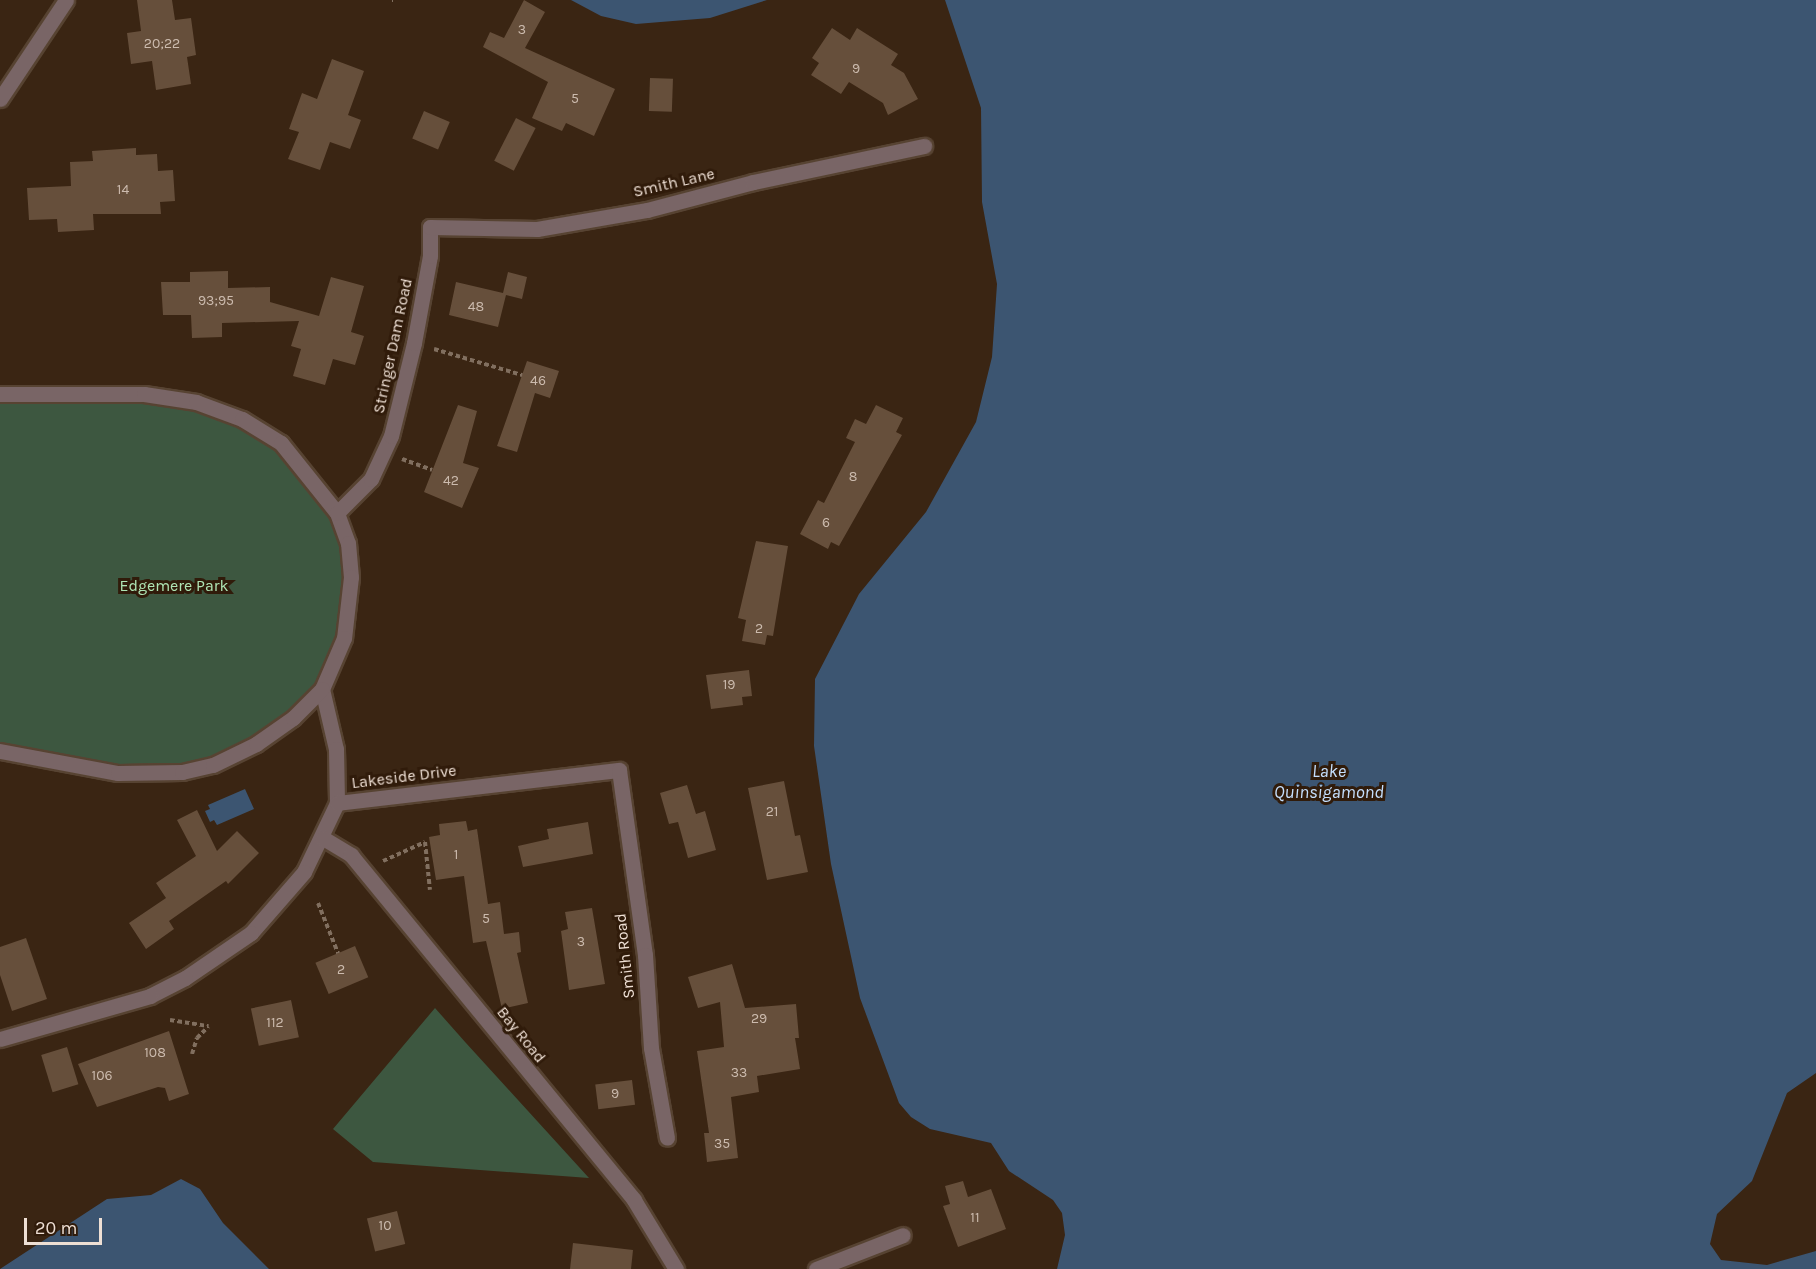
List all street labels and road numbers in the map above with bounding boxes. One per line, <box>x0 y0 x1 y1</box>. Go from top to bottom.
street label: Smith Lane <box>631 164 717 202</box>
street label: Stringer Dam Road <box>369 277 417 415</box>
street label: Lakeside Drive <box>350 761 458 793</box>
street label: Smith Road <box>611 912 639 1000</box>
street label: Bay Road <box>493 1003 549 1067</box>

